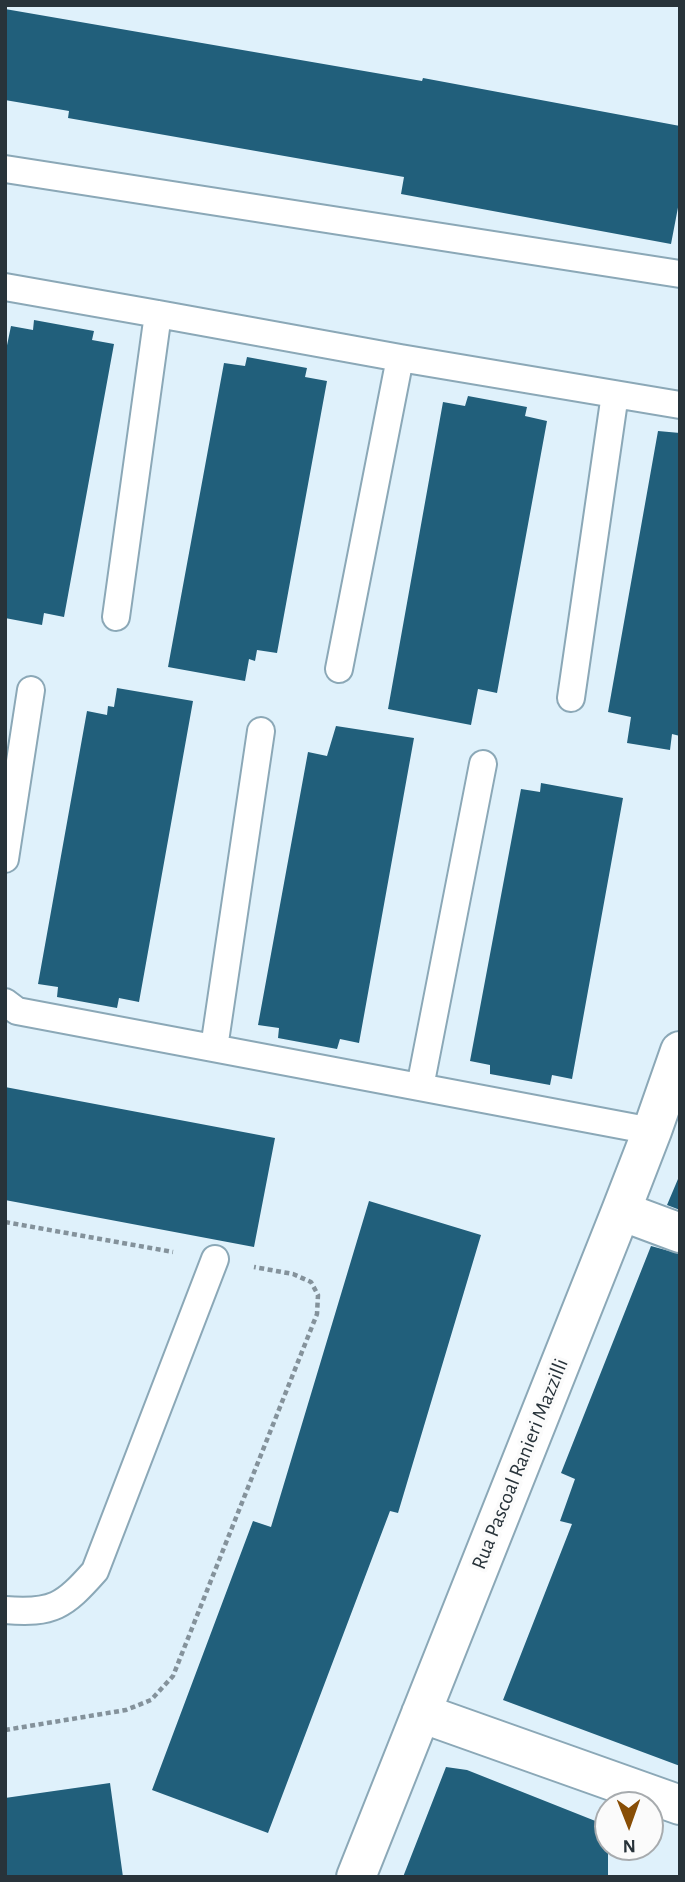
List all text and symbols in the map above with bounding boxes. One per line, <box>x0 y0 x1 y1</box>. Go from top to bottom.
street label: Rua Pascoal Ranieri Mazzilli <box>466 1355 574 1573</box>
north arrow <box>594 1791 664 1861</box>
text: N <box>623 1836 636 1855</box>

